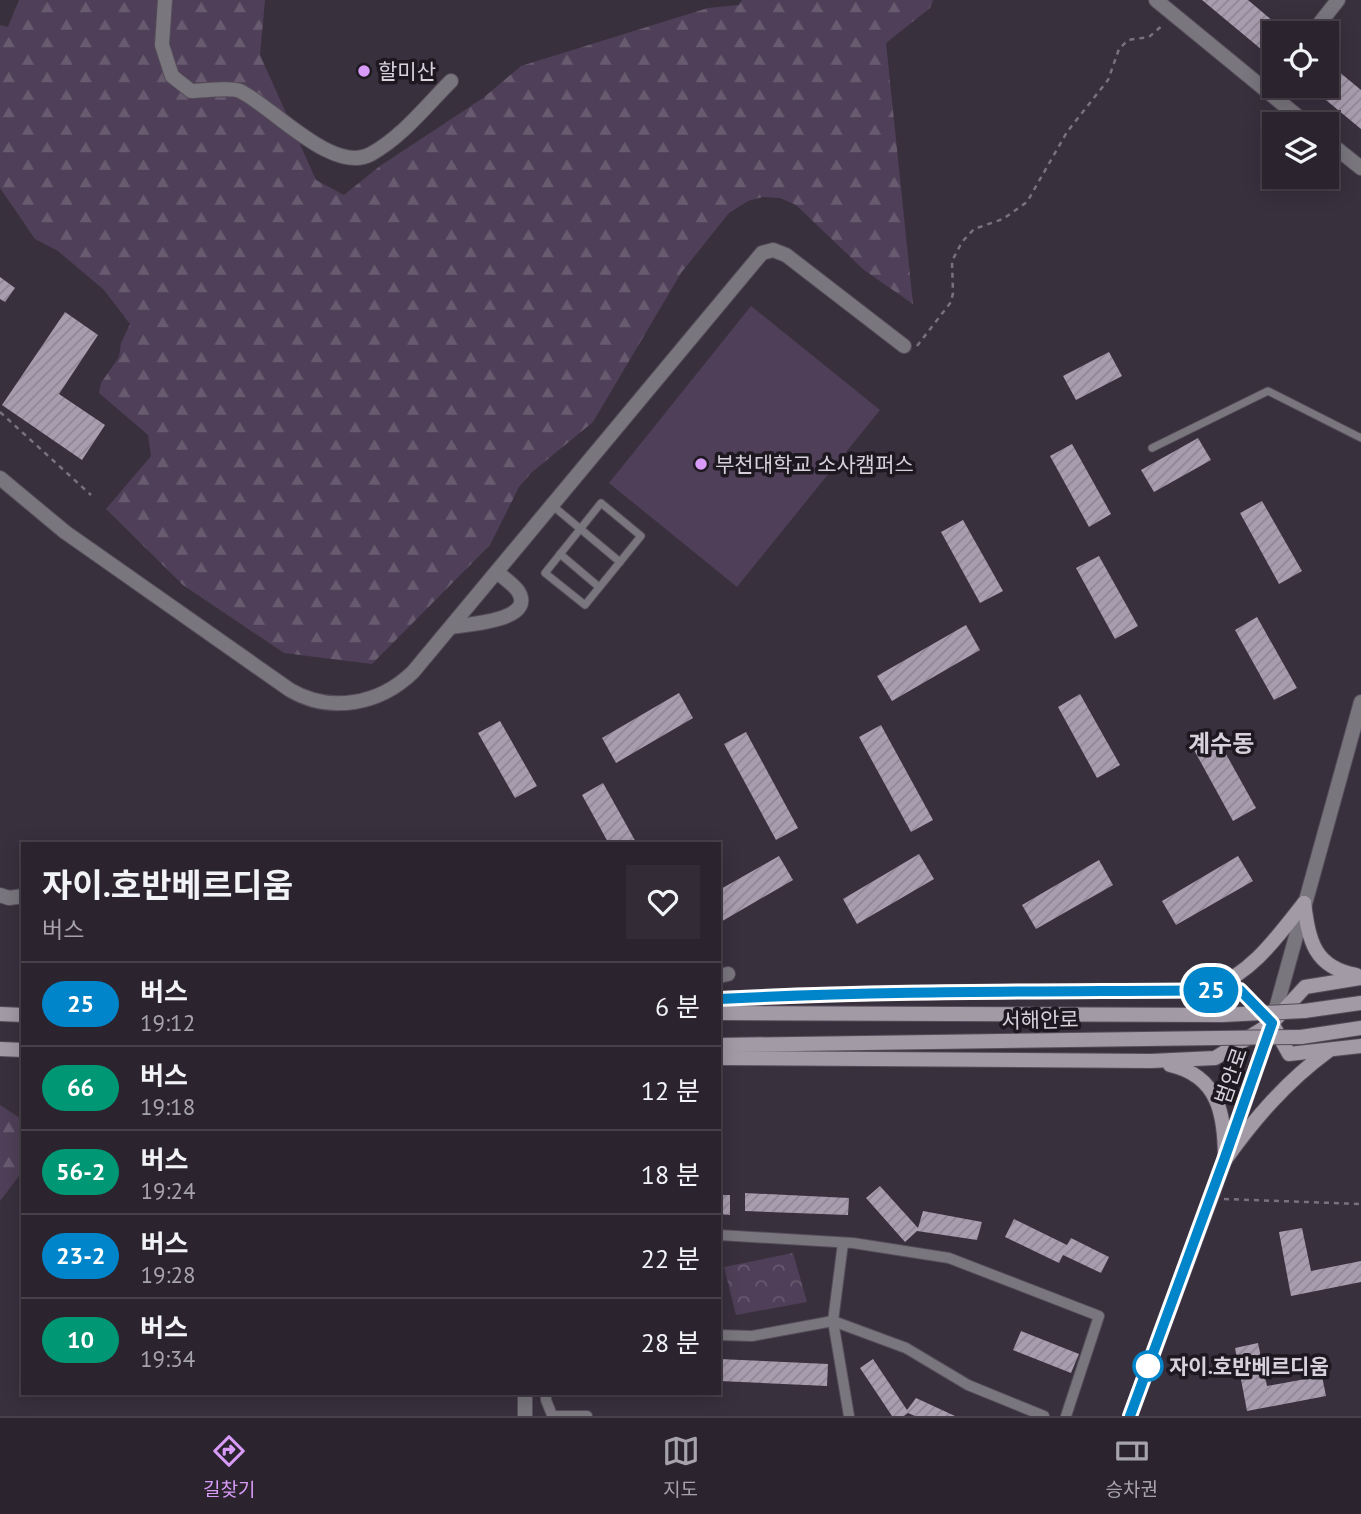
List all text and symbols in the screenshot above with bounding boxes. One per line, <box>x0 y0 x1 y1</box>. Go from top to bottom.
map controls <box>1262 21 1339 189</box>
button: locate <box>1262 21 1339 98</box>
place label: 할미산 <box>378 58 436 85</box>
marker: 할미산 <box>356 63 372 79</box>
button: layers <box>1262 112 1339 189</box>
place label: 부천대학교 소사캠퍼스 <box>715 451 914 478</box>
marker: 부천대학교 소사캠퍼스 <box>693 456 709 472</box>
district label: 계수동 <box>1188 728 1254 759</box>
text: 자이.호반베르디움 <box>42 863 293 906</box>
button: heart <box>626 865 700 939</box>
text: 버스 <box>42 915 84 944</box>
line badge: 25 <box>1180 967 1242 1013</box>
text: 25 <box>1197 974 1225 1005</box>
text: 버스 <box>140 975 188 1008</box>
text: 25 <box>67 988 94 1019</box>
text: 6 분 <box>655 990 700 1023</box>
street label: 서해안로 <box>1001 1006 1079 1034</box>
text: 19:12 <box>140 1008 195 1037</box>
street label: 범안로 <box>1209 1044 1253 1108</box>
text: 버스 <box>140 1059 188 1092</box>
text: 66 <box>67 1072 94 1103</box>
text: 12 분 <box>641 1074 700 1107</box>
text: 19:18 <box>140 1092 195 1121</box>
text: 버스 <box>140 1143 188 1176</box>
text: 56-2 <box>56 1156 105 1187</box>
text: 18 분 <box>641 1158 700 1191</box>
text: 19:24 <box>140 1176 196 1205</box>
text: 버스 <box>140 1227 188 1260</box>
text: 23-2 <box>56 1240 105 1271</box>
text: 22 분 <box>641 1242 700 1275</box>
text: 19:28 <box>140 1260 196 1289</box>
text: 버스 <box>140 1311 188 1344</box>
text: 10 <box>67 1324 94 1355</box>
text: 28 분 <box>641 1326 700 1359</box>
text: 19:34 <box>140 1344 195 1373</box>
marker: 자이.호반베르디움 <box>1133 1351 1163 1381</box>
place label: 자이.호반베르디움 <box>1169 1353 1329 1380</box>
tab: 길찾기 <box>203 1432 255 1501</box>
tab: 지도 <box>662 1432 700 1501</box>
tab: 승차권 <box>1106 1432 1158 1501</box>

